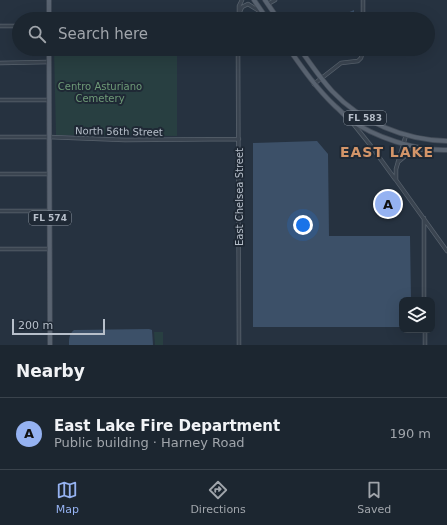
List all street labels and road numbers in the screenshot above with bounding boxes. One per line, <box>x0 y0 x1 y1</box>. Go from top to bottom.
road number: FL 583 <box>344 111 386 125</box>
street label: North 56th Street <box>75 125 163 138</box>
street label: East Chelsea Street <box>234 148 245 246</box>
road number: FL 574 <box>29 211 71 225</box>

